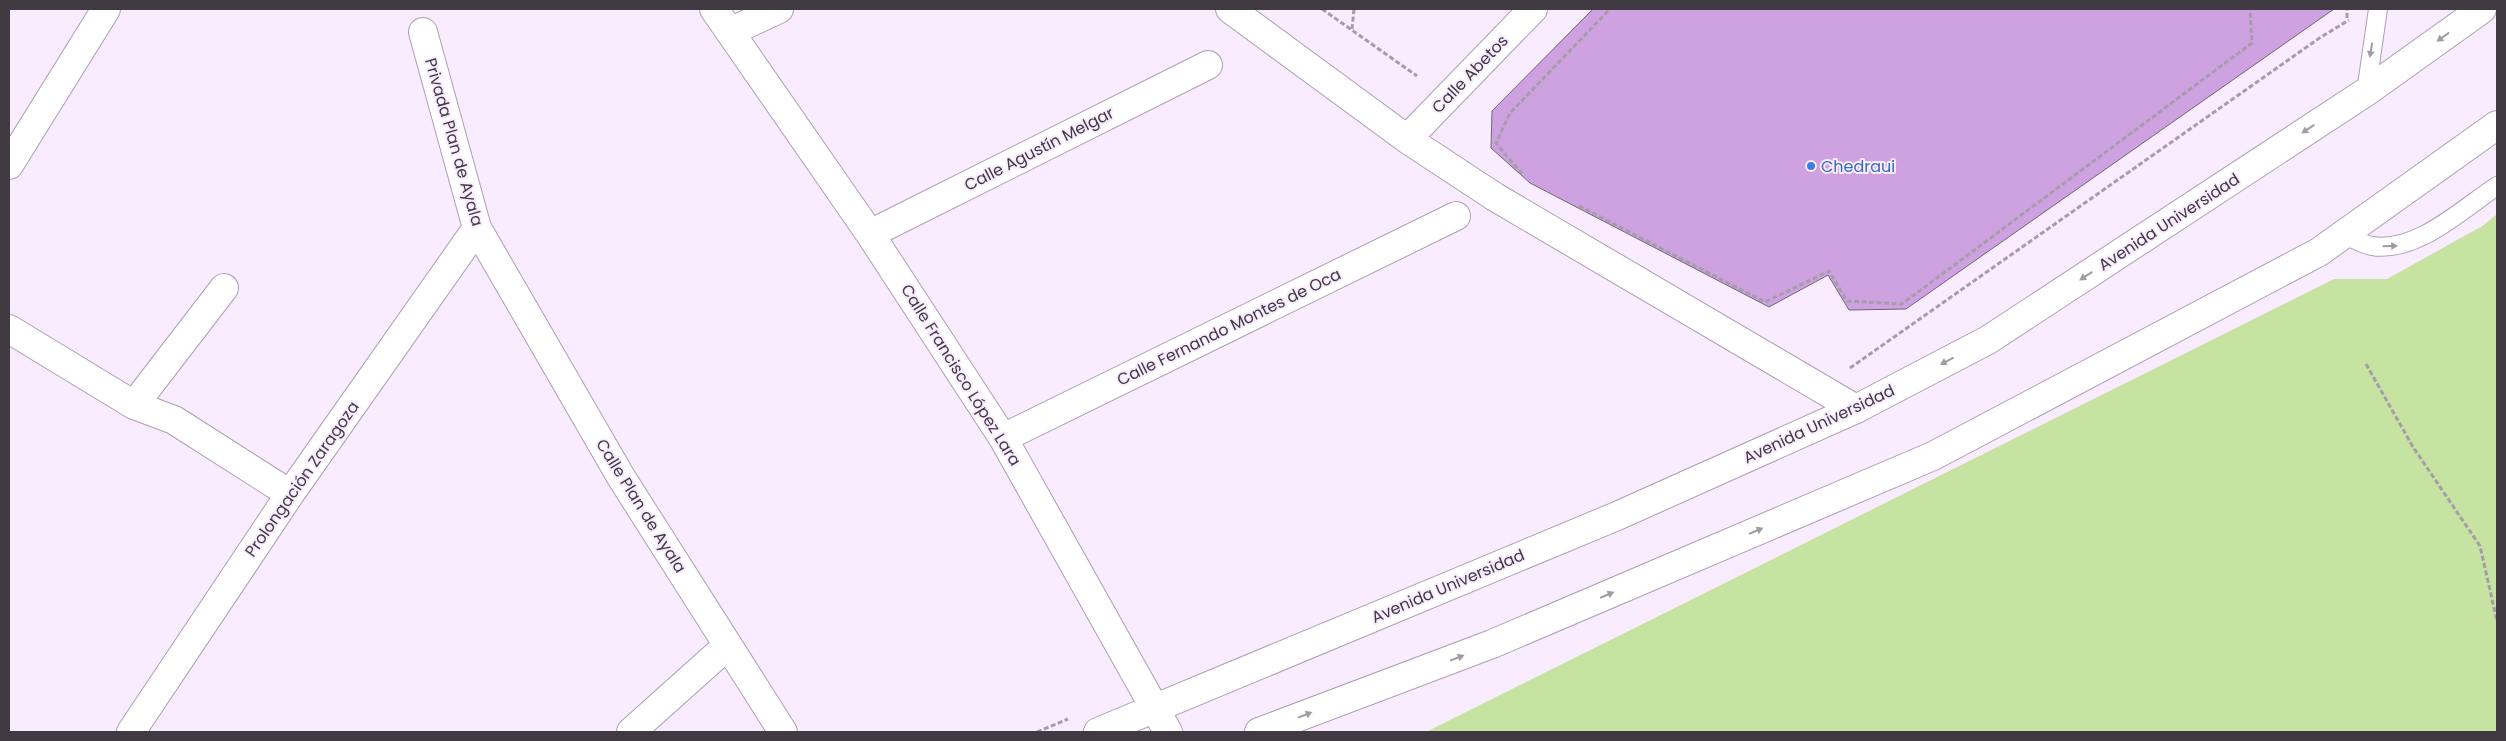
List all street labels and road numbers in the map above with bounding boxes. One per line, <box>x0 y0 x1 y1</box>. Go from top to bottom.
street label: Calle Abetos <box>1427 30 1513 118</box>
street label: Privada Plan de Ayala <box>419 55 489 229</box>
street label: Calle Agustín Melgar <box>960 101 1118 197</box>
street label: Avenida Universidad <box>2094 168 2244 276</box>
street label: Calle Fernando Montes de Oca <box>1113 263 1345 391</box>
street label: Calle Francisco López Lara <box>895 280 1027 470</box>
street label: Avenida Universidad <box>1740 379 1898 469</box>
street label: Prolongación Zaragoza <box>239 396 365 562</box>
street label: Calle Plan de Ayala <box>590 435 692 577</box>
street label: Avenida Universidad <box>1368 543 1528 629</box>

